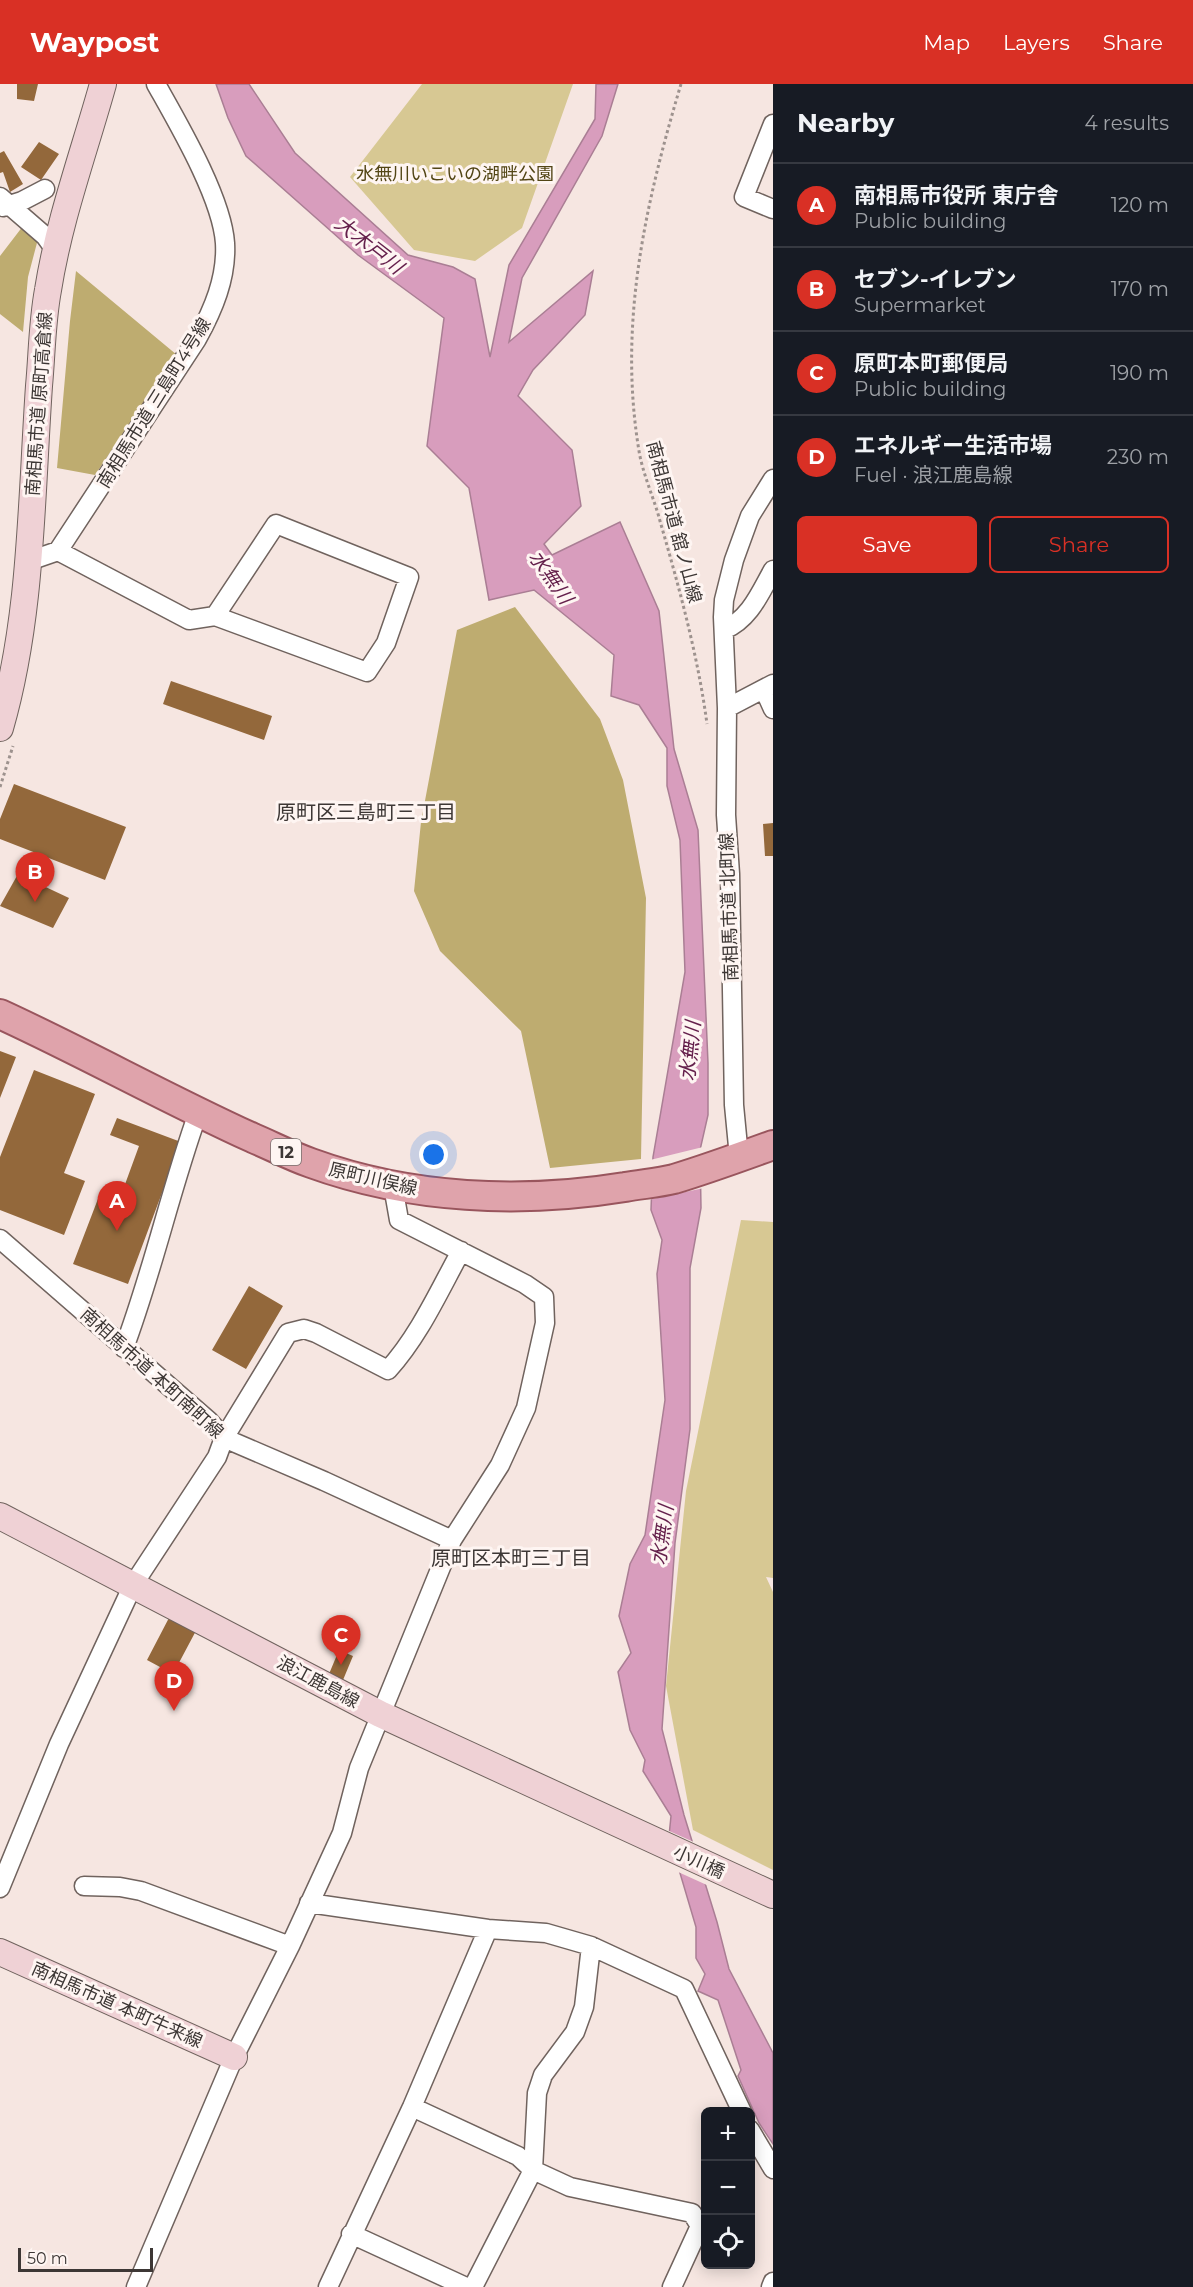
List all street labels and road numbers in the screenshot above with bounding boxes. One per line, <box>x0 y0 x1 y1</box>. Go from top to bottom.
street label: 南相馬市道 原町高倉線 <box>22 311 56 497</box>
street label: 南相馬市道 三島町4号線 <box>93 314 215 492</box>
street label: 南相馬市道 舘ノ山線 <box>642 439 706 605</box>
street label: 南相馬市道 北町線 <box>715 832 743 982</box>
road number: 12 <box>271 1139 301 1165</box>
street label: 原町川俣線 <box>327 1158 419 1200</box>
street label: 南相馬市道 本町南町線 <box>76 1303 228 1443</box>
street label: 浪江鹿島線 <box>273 1651 363 1713</box>
street label: 小川橋 <box>670 1841 728 1883</box>
street label: 南相馬市道 本町牛来線 <box>28 1957 206 2053</box>

